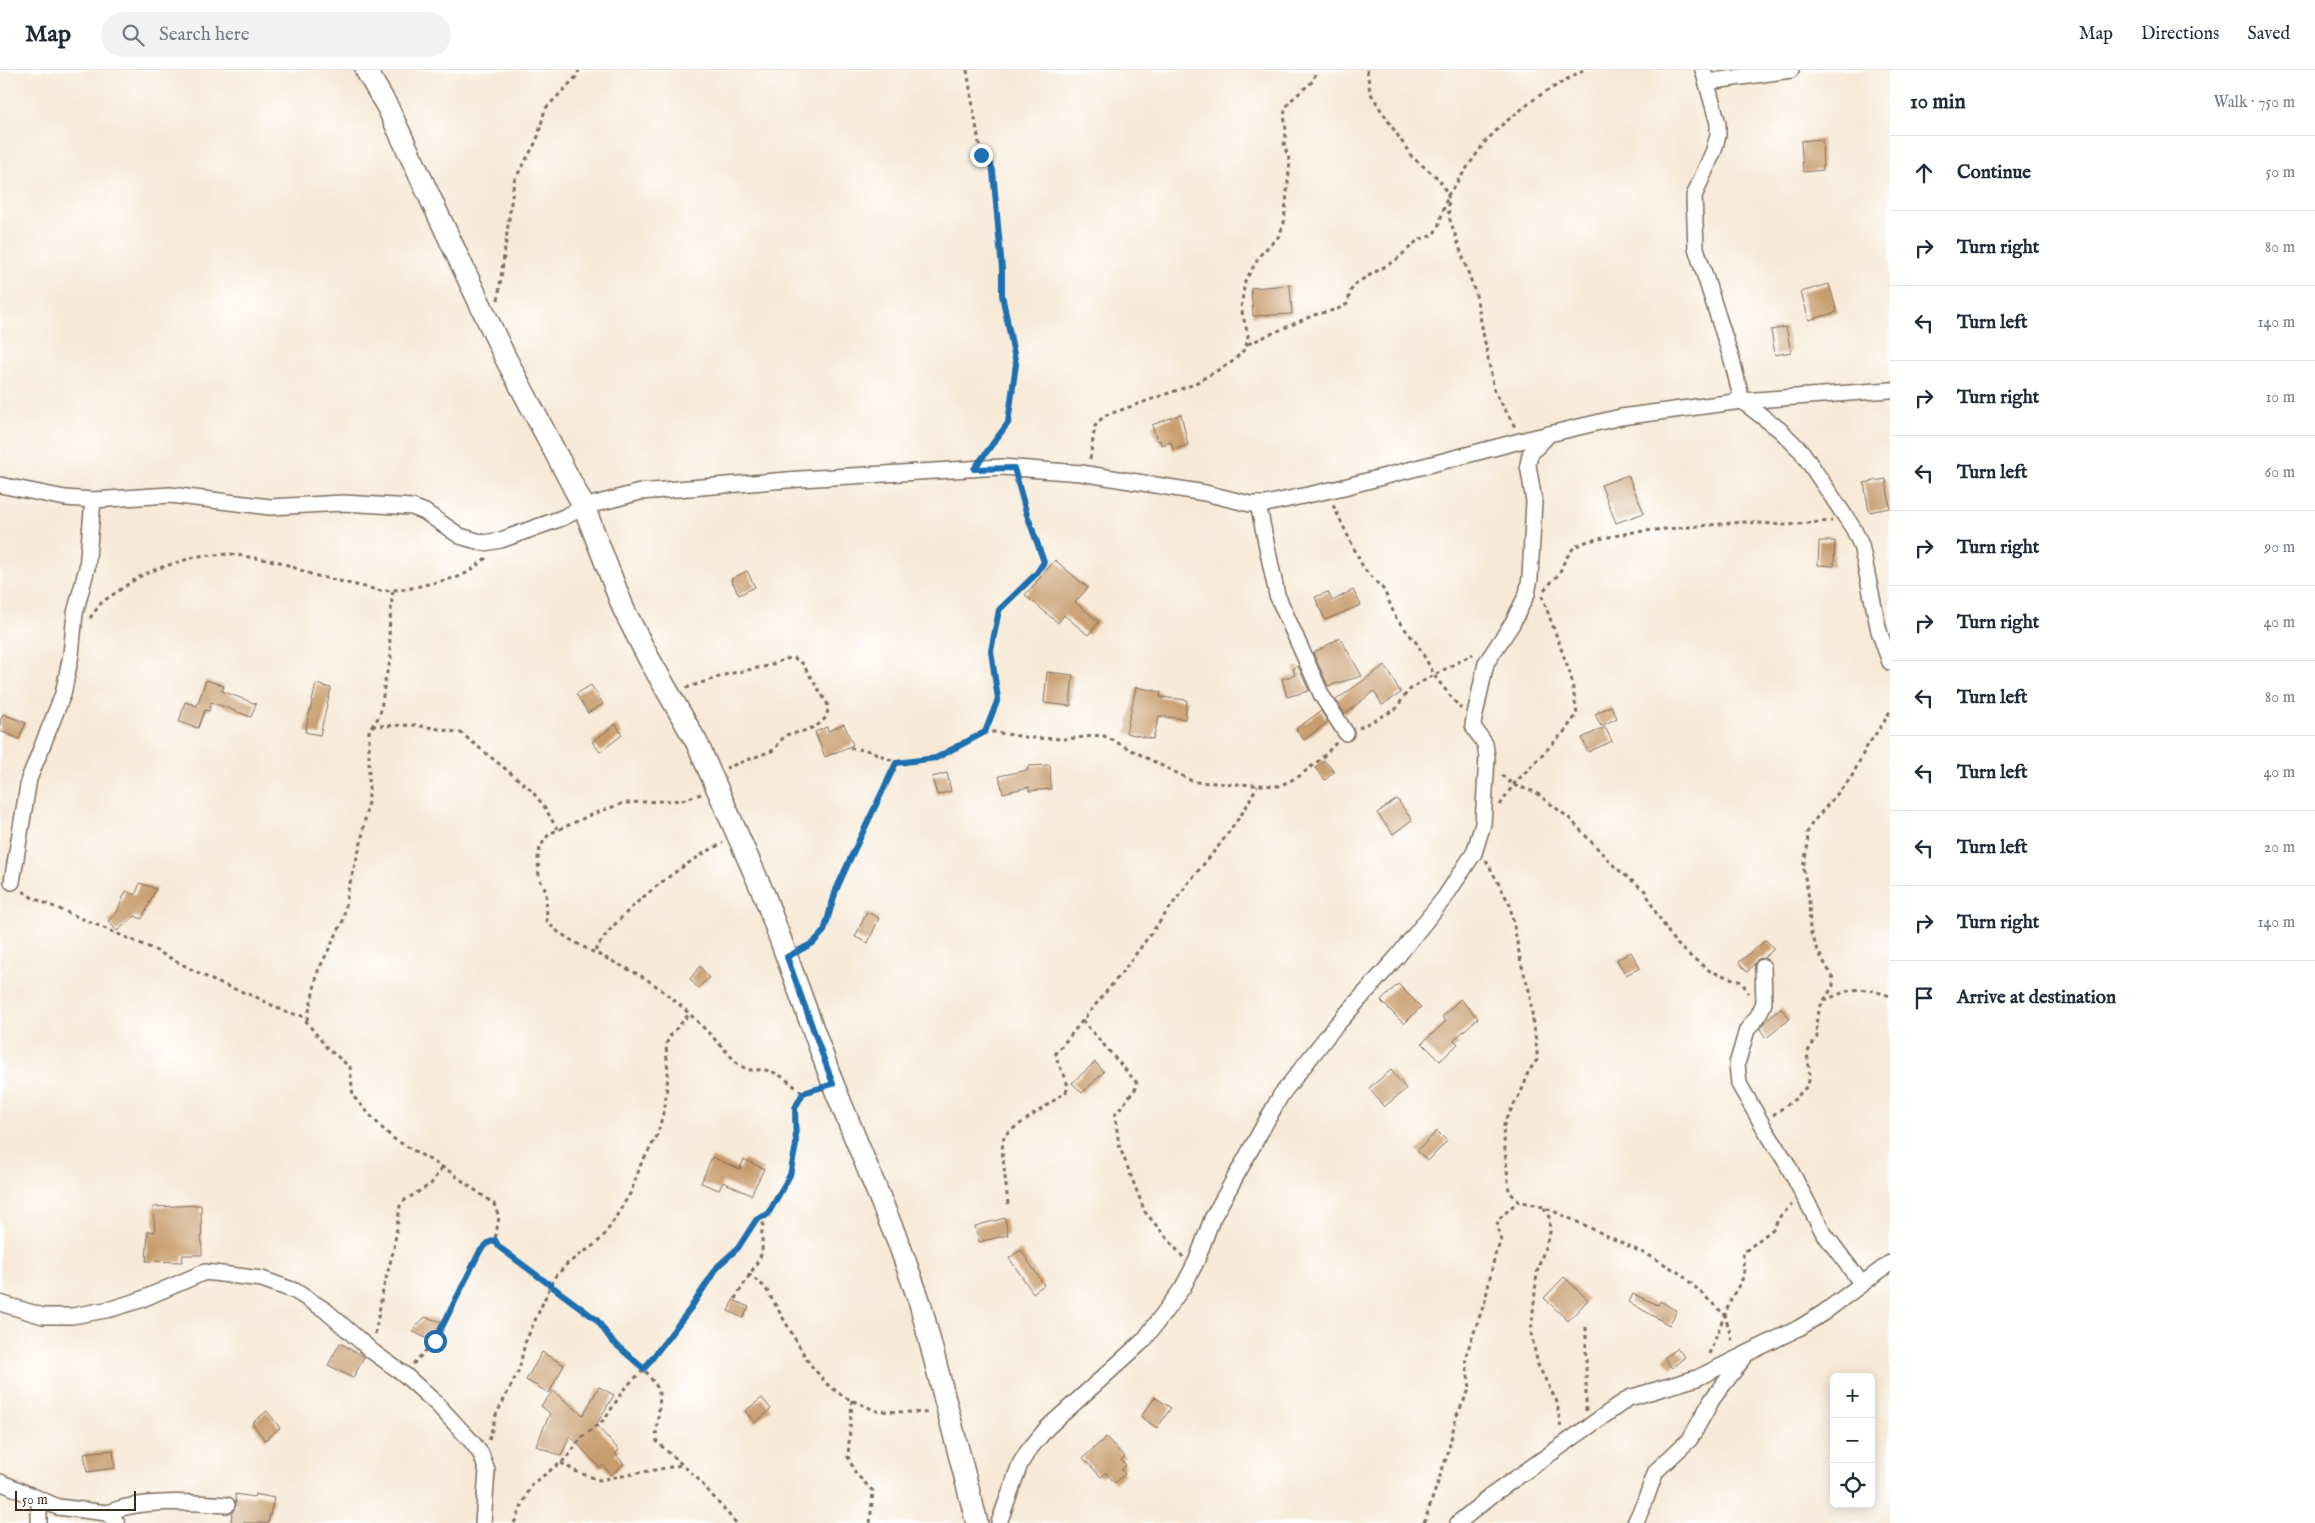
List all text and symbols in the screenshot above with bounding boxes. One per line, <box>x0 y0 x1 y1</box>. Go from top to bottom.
search box <box>101 12 451 57</box>
text: Map <box>25 19 71 50</box>
icon: search <box>119 21 147 49</box>
text: Search here <box>159 23 250 47</box>
text: Map <box>2079 23 2113 46</box>
text: Directions <box>2141 23 2219 46</box>
text: Saved <box>2247 23 2290 46</box>
text: 10 min <box>1910 89 1966 116</box>
text: Walk · 750 m <box>2213 93 2295 113</box>
route end <box>970 144 993 167</box>
icon: ahead <box>1910 159 1938 187</box>
text: Continue <box>1957 161 2031 185</box>
text: 50 m <box>2266 163 2295 183</box>
icon: right <box>1910 234 1938 262</box>
text: Turn right <box>1957 236 2039 260</box>
text: 80 m <box>2265 238 2295 258</box>
icon: left <box>1910 309 1938 337</box>
text: Turn left <box>1957 311 2028 335</box>
text: 140 m <box>2257 313 2295 333</box>
icon: right <box>1910 384 1938 412</box>
text: Turn right <box>1957 386 2039 410</box>
text: 10 m <box>2265 388 2295 408</box>
icon: left <box>1910 459 1938 487</box>
text: Turn left <box>1957 461 2028 485</box>
text: 60 m <box>2265 463 2295 483</box>
icon: right <box>1910 534 1938 562</box>
text: Turn right <box>1957 536 2039 560</box>
text: 90 m <box>2264 538 2295 558</box>
icon: right <box>1910 609 1938 637</box>
text: Turn right <box>1957 611 2039 635</box>
text: 40 m <box>2263 613 2295 633</box>
icon: left <box>1910 684 1938 712</box>
text: Turn left <box>1957 686 2028 710</box>
text: 80 m <box>2265 688 2295 708</box>
icon: left <box>1910 759 1938 787</box>
text: Turn left <box>1957 761 2028 785</box>
text: 40 m <box>2263 763 2295 783</box>
icon: left <box>1910 834 1938 862</box>
text: Turn left <box>1957 836 2028 860</box>
text: 20 m <box>2264 838 2295 858</box>
icon: right <box>1910 909 1938 937</box>
text: Turn right <box>1957 911 2039 935</box>
text: 140 m <box>2257 913 2295 933</box>
icon: arrive <box>1910 984 1938 1012</box>
text: Arrive at destination <box>1957 986 2116 1010</box>
route start <box>424 1330 447 1353</box>
map controls <box>1830 1373 1875 1508</box>
button: + <box>1830 1373 1875 1418</box>
button: − <box>1830 1418 1875 1463</box>
button: locate <box>1830 1463 1875 1508</box>
scale bar <box>15 1488 136 1511</box>
text: 50 m <box>22 1491 48 1509</box>

